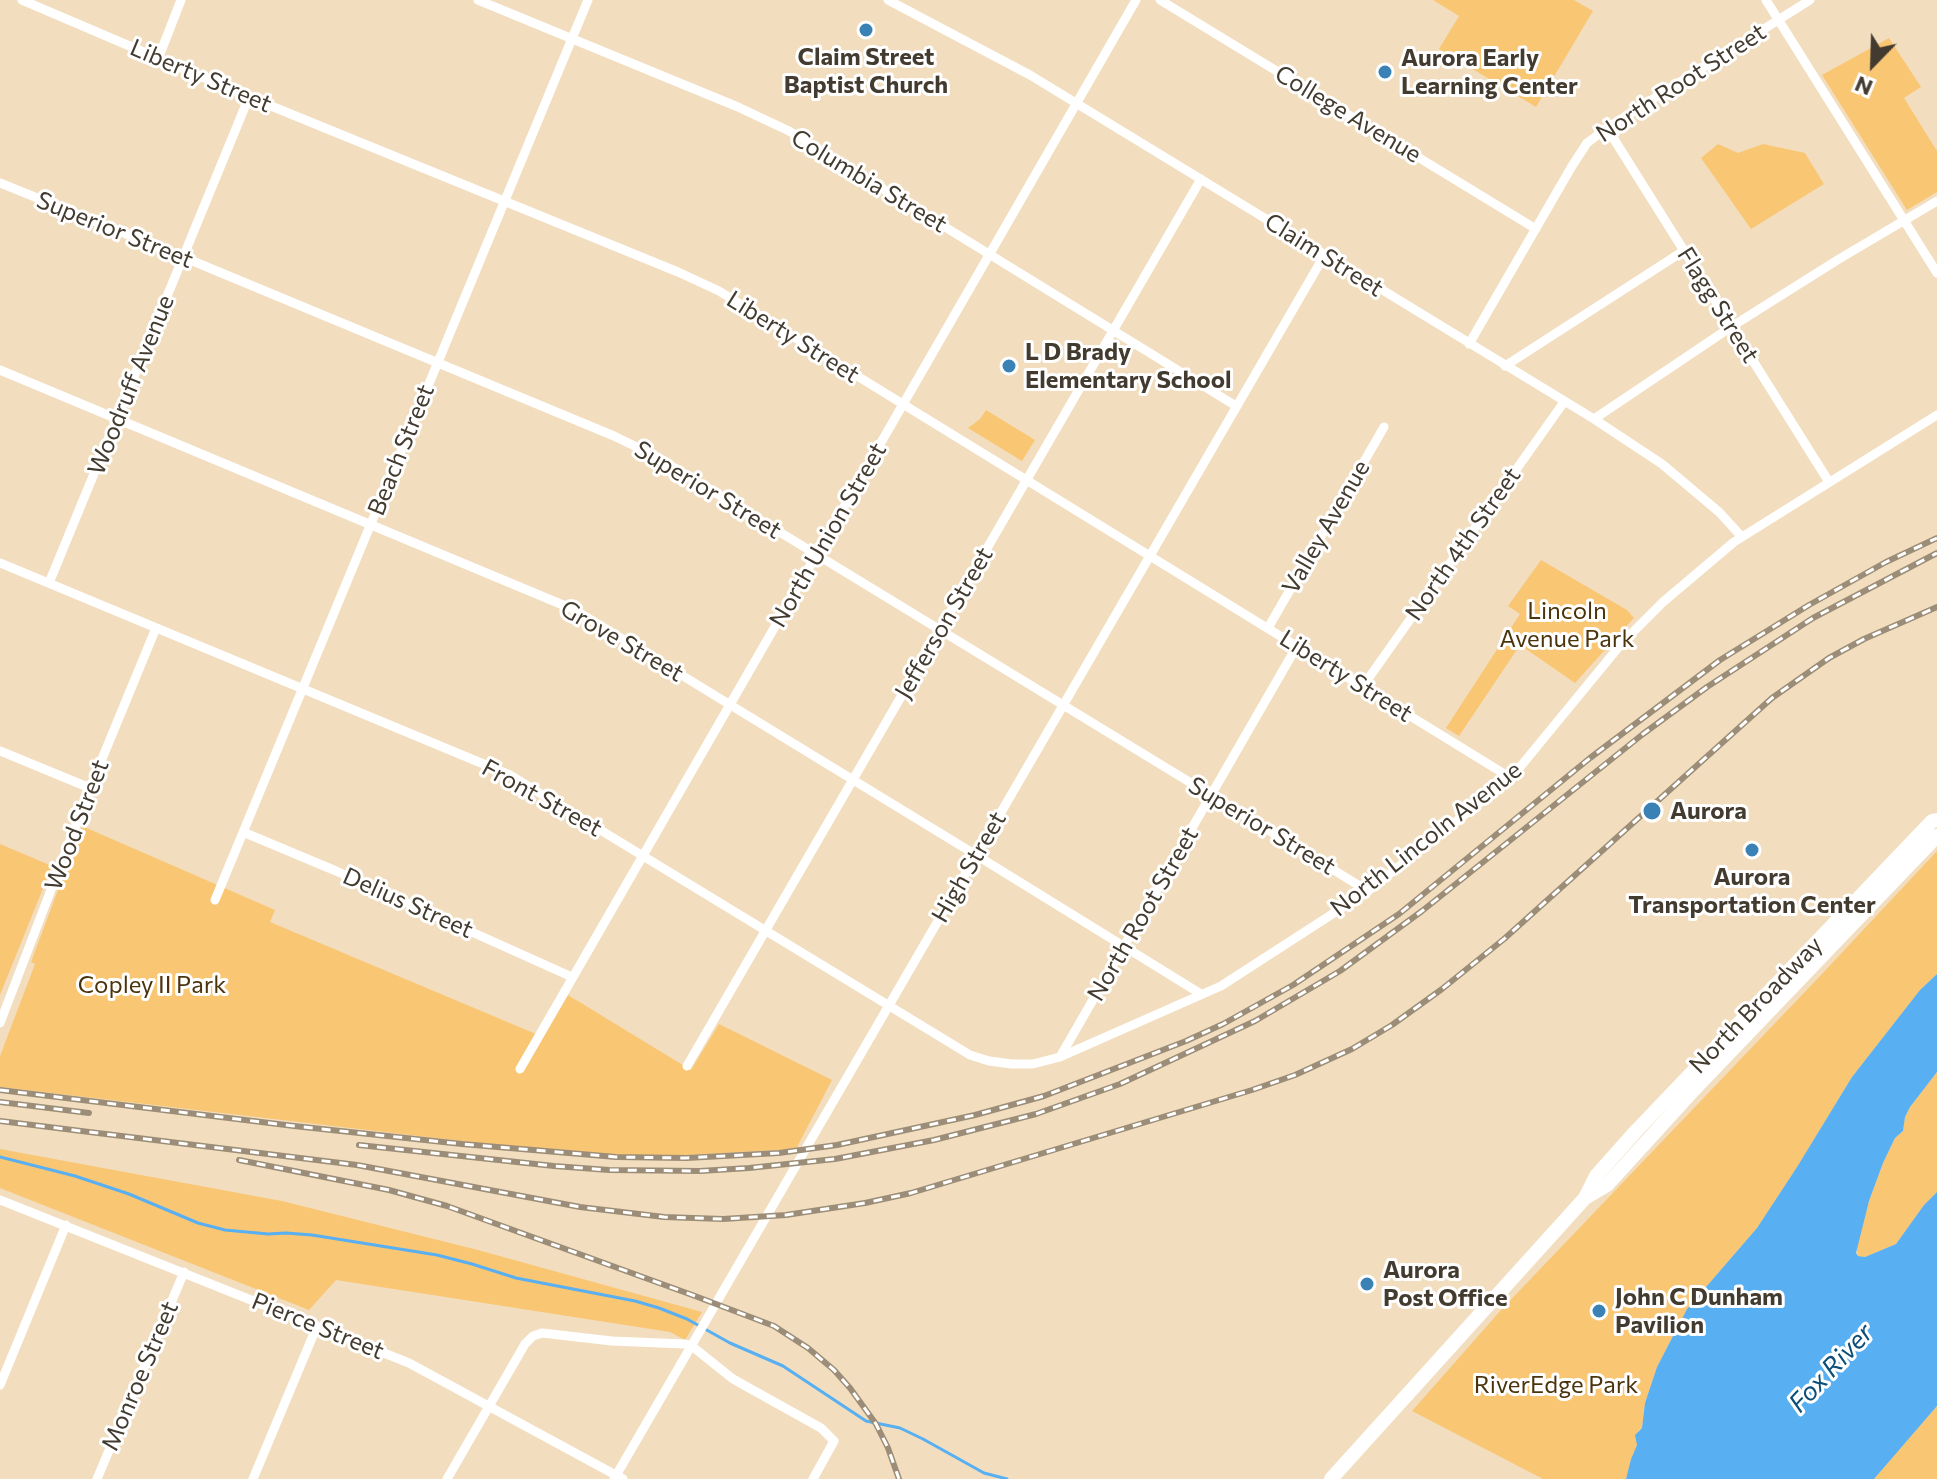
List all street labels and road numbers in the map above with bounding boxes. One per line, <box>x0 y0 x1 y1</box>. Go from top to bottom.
street label: North Root Street <box>1591 17 1771 149</box>
street label: Liberty Street <box>126 33 276 119</box>
street label: College Avenue <box>1270 59 1426 169</box>
street label: Columbia Street <box>786 123 952 239</box>
street label: Superior Street <box>32 185 198 275</box>
street label: Claim Street <box>1259 207 1389 303</box>
street label: Flagg Street <box>1671 242 1765 368</box>
street label: Liberty Street <box>721 285 865 389</box>
street label: Woodruff Avenue <box>82 291 180 479</box>
street label: Beach Street <box>362 380 440 520</box>
street label: Superior Street <box>629 435 787 545</box>
street label: North Union Street <box>763 438 893 632</box>
street label: Valley Avenue <box>1276 455 1376 599</box>
street label: North 4th Street <box>1399 462 1527 626</box>
street label: Jefferson Street <box>889 542 999 704</box>
street label: Grove Street <box>555 594 689 688</box>
street label: Liberty Street <box>1274 624 1418 728</box>
street label: Front Street <box>477 753 607 843</box>
street label: North Lincoln Avenue <box>1325 755 1527 923</box>
street label: Wood Street <box>39 756 115 894</box>
street label: Superior Street <box>1183 771 1341 881</box>
street label: High Street <box>926 806 1012 928</box>
street label: North Root Street <box>1081 822 1205 1006</box>
street label: Delius Street <box>338 862 478 944</box>
street label: North Broadway <box>1683 931 1829 1079</box>
street label: Pierce Street <box>248 1286 388 1366</box>
street label: Monroe Street <box>96 1297 184 1455</box>

